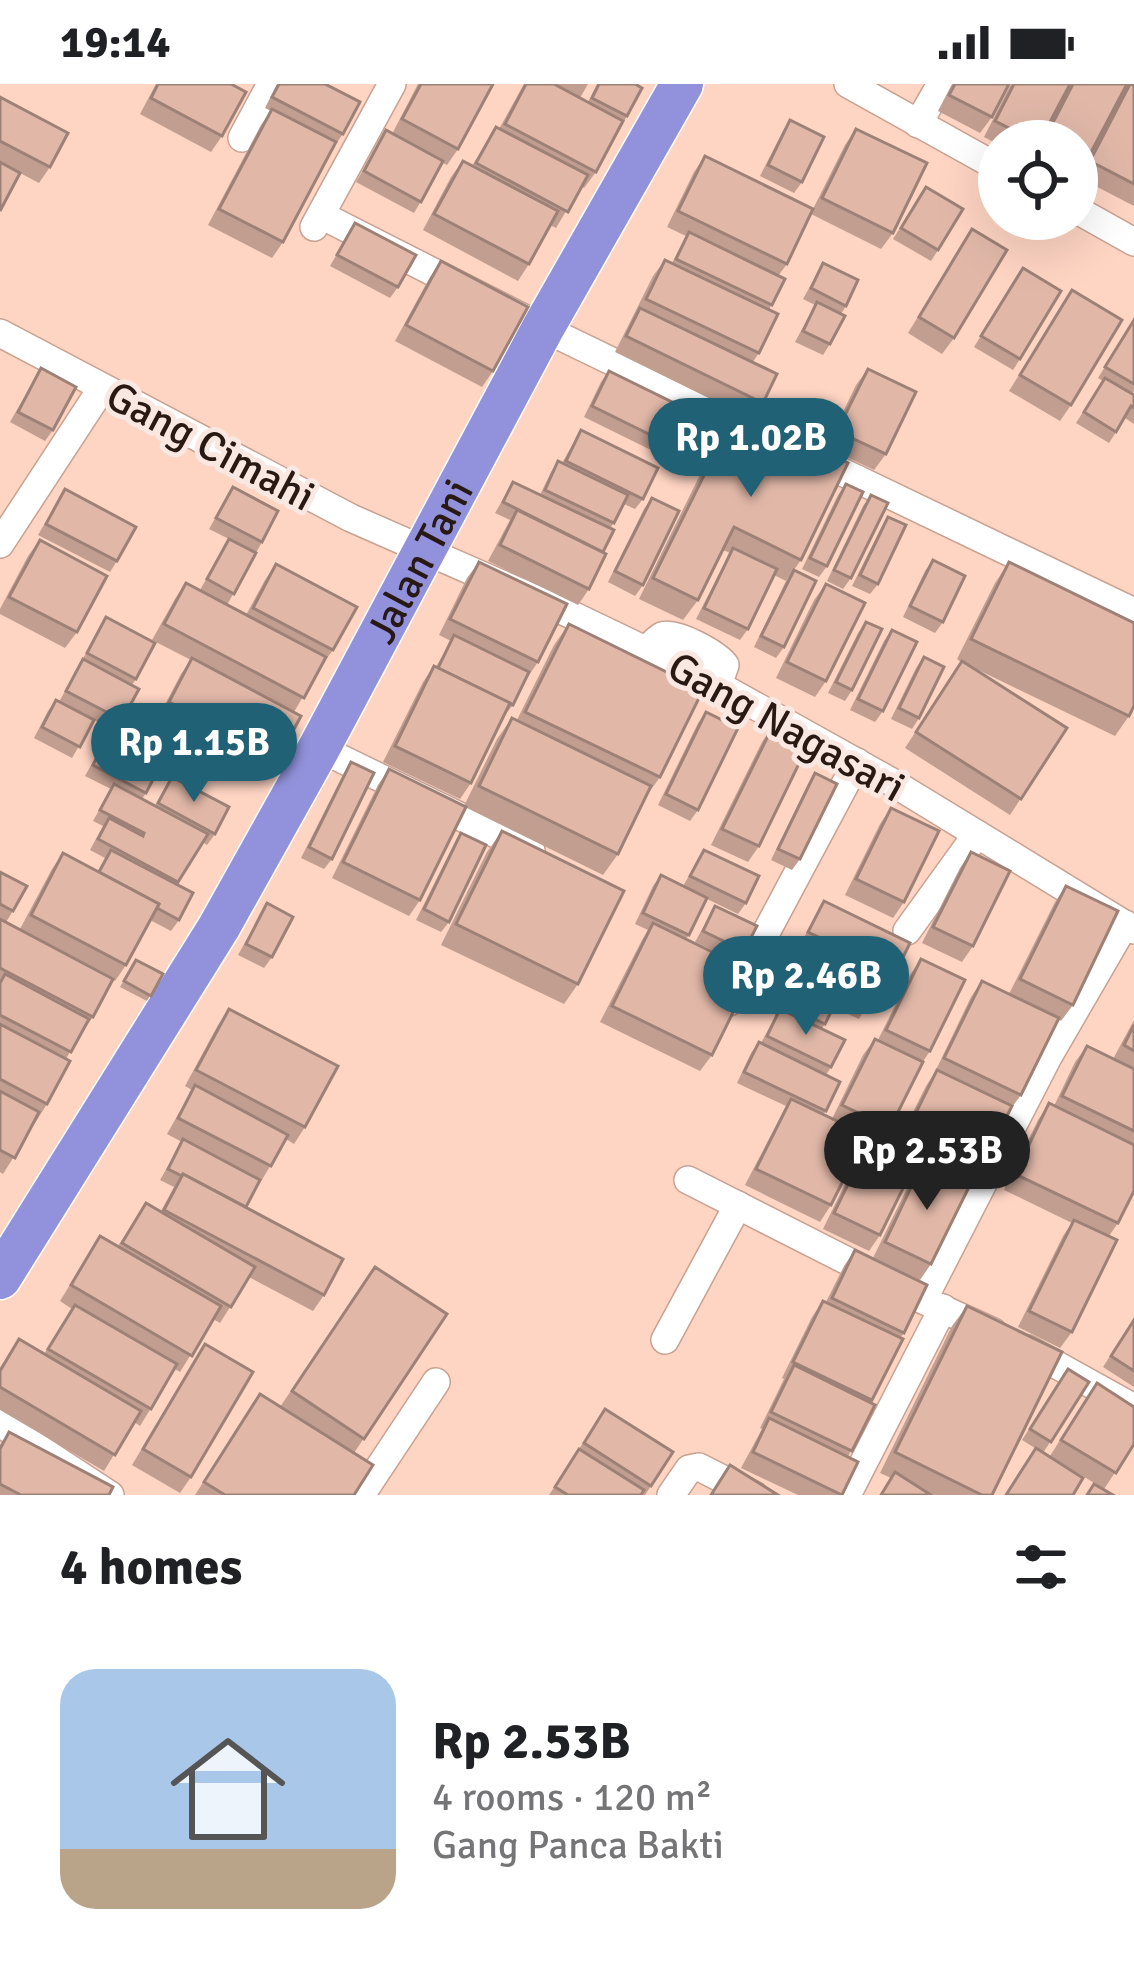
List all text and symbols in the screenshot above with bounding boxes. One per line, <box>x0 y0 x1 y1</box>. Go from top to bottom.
text: 19:14 <box>60 15 170 70</box>
map controls <box>978 120 1098 240</box>
button: locate <box>978 120 1098 240</box>
street label: Gang Cimahi <box>98 370 323 522</box>
pin: Rp 1.02B <box>627 398 875 500</box>
text: Rp 1.02B <box>675 413 827 461</box>
street label: Jalan Tani <box>356 471 485 652</box>
street label: Gang Nagasari <box>659 641 914 813</box>
pin: Rp 1.15B <box>70 703 318 805</box>
text: Rp 1.15B <box>118 718 270 766</box>
pin: Rp 2.46B <box>682 936 930 1038</box>
text: Rp 2.46B <box>730 951 882 999</box>
pin: Rp 2.53B <box>803 1111 1051 1213</box>
text: Rp 2.53B <box>851 1126 1003 1174</box>
icon: filters <box>1008 1534 1074 1600</box>
text: 4 homes <box>60 1536 242 1599</box>
text: Rp 2.53B <box>432 1710 631 1773</box>
icon: home <box>156 1717 300 1861</box>
text: 4 rooms · 120 m² <box>432 1773 712 1821</box>
text: Gang Panca Bakti <box>432 1821 724 1869</box>

